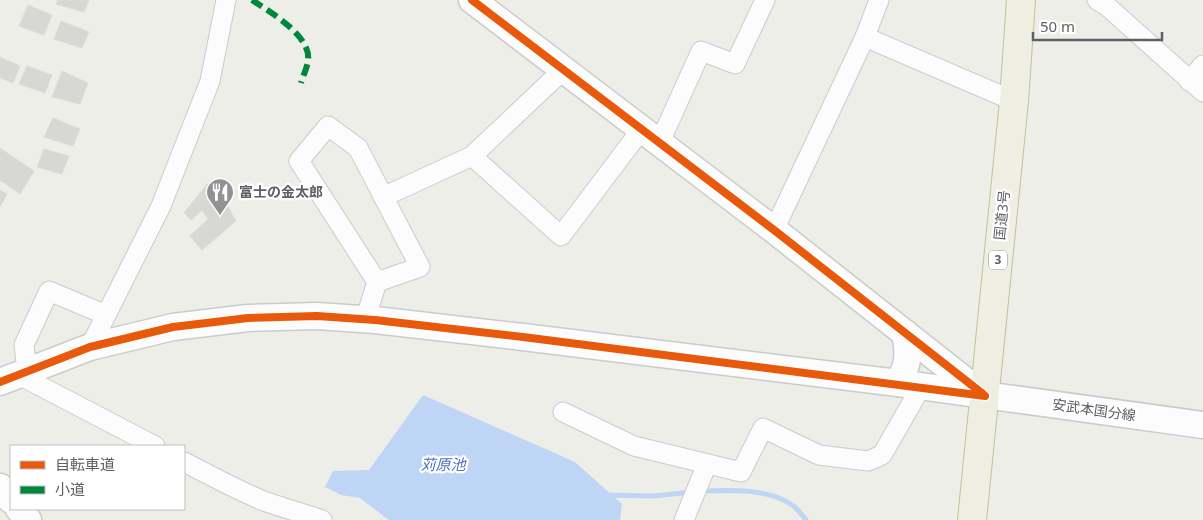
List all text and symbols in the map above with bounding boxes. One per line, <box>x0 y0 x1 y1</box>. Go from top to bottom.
scale bar <box>1033 10 1162 42</box>
text: 50 m <box>1040 16 1075 36</box>
restaurant icon: 富士の金太郎 <box>205 177 235 216</box>
place label: 富士の金太郎 <box>239 182 323 201</box>
street label: 国道3号 <box>989 189 1014 241</box>
road number: 3 <box>989 250 1007 270</box>
street label: 安武本国分線 <box>1051 394 1137 425</box>
legend <box>10 445 185 510</box>
text: 自転車道 <box>55 454 115 474</box>
water label: 苅原池 <box>420 454 467 474</box>
text: 小道 <box>55 479 85 499</box>

